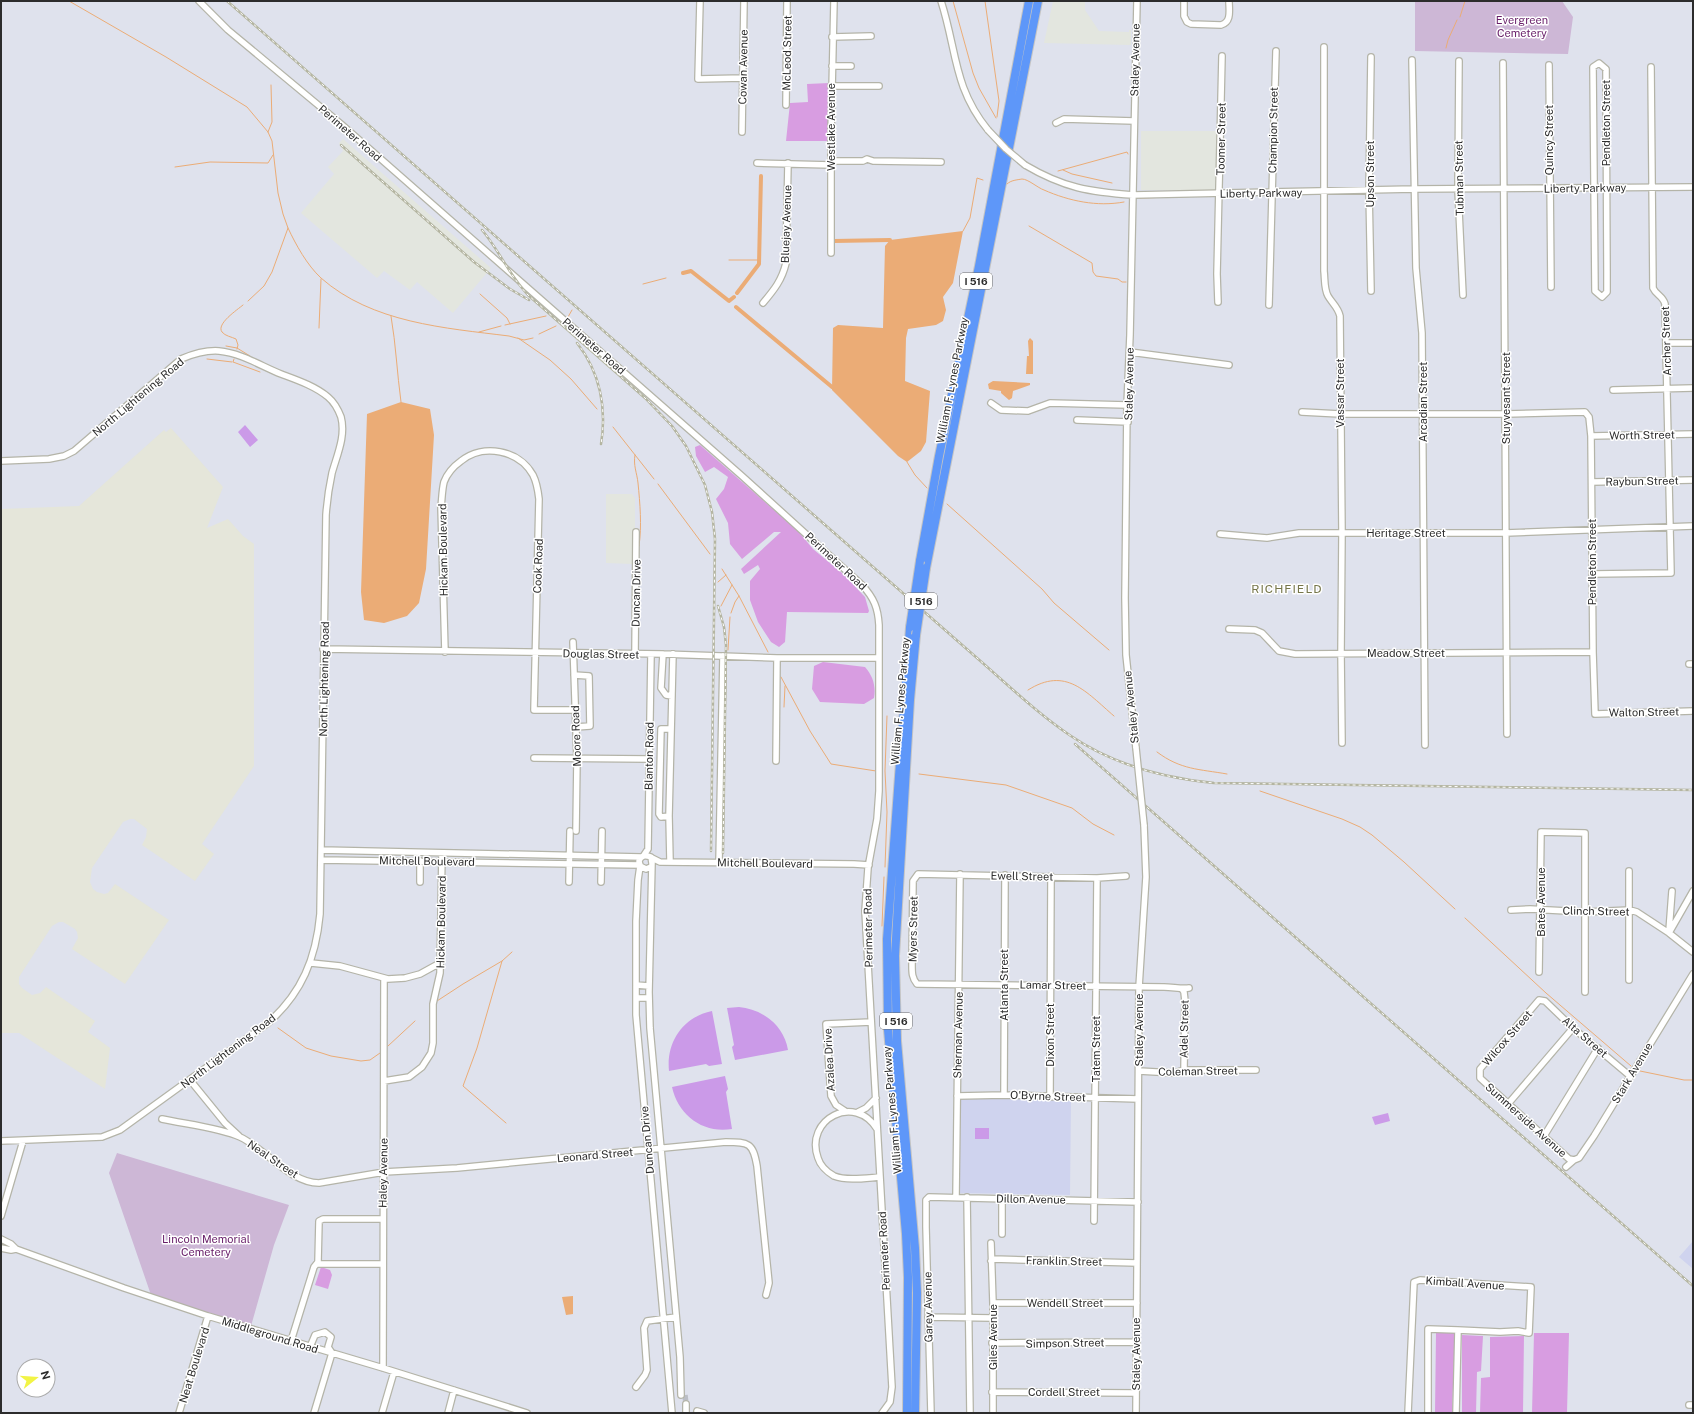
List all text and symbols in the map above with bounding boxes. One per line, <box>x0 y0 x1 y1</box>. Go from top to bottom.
park label: Evergreen Cemetery <box>1496 14 1548 39</box>
street label: McLeod Street <box>780 15 794 91</box>
street label: Staley Avenue <box>1128 23 1142 97</box>
street label: Cowan Avenue <box>736 29 750 105</box>
street label: Pendleton Street <box>1600 80 1612 166</box>
street label: Westlake Avenue <box>825 83 837 171</box>
street label: Champion Street <box>1266 87 1280 173</box>
street label: Toomer Street <box>1214 102 1228 176</box>
street label: Perimeter Road <box>316 103 384 163</box>
street label: Quincy Street <box>1543 105 1555 175</box>
street label: Upson Street <box>1364 140 1376 208</box>
street label: Tubman Street <box>1452 140 1466 216</box>
street label: Liberty Parkway <box>1544 181 1627 195</box>
street label: Bluejay Avenue <box>779 185 793 263</box>
street label: Liberty Parkway <box>1220 186 1303 200</box>
road number: I 516 <box>960 273 992 289</box>
street label: Archer Street <box>1659 306 1673 376</box>
street label: Perimeter Road <box>560 316 628 376</box>
street label: William F. Lynes Parkway <box>934 316 970 444</box>
street label: Staley Avenue <box>1122 347 1136 421</box>
street label: Stuyvesant Street <box>1500 352 1512 444</box>
street label: North Lightening Road <box>90 355 186 439</box>
street label: Vassar Street <box>1334 358 1346 428</box>
street label: Arcadian Street <box>1417 362 1429 442</box>
street label: Worth Street <box>1609 428 1675 442</box>
street label: Raybun Street <box>1605 474 1679 488</box>
street label: Hickam Boulevard <box>436 503 450 597</box>
street label: Pendleton Street <box>1586 519 1598 605</box>
street label: Heritage Street <box>1366 527 1446 539</box>
street label: Perimeter Road <box>803 530 869 592</box>
street label: Cook Road <box>531 538 545 594</box>
street label: Duncan Drive <box>629 559 643 627</box>
district label: RICHFIELD <box>1251 582 1323 596</box>
road number: I 516 <box>905 593 937 609</box>
street label: North Lightening Road <box>317 621 331 737</box>
street label: William F. Lynes Parkway <box>888 637 912 765</box>
street label: Douglas Street <box>563 647 639 661</box>
street label: Meadow Street <box>1367 647 1445 659</box>
street label: Staley Avenue <box>1121 670 1141 744</box>
street label: Moore Road <box>569 705 583 767</box>
street label: Walton Street <box>1609 705 1679 719</box>
street label: Blanton Road <box>642 722 656 790</box>
street label: Mitchell Boulevard <box>379 854 475 868</box>
street label: Mitchell Boulevard <box>717 856 813 870</box>
street label: Bates Avenue <box>1535 867 1547 937</box>
street label: Ewell Street <box>991 869 1053 883</box>
street label: Hickam Boulevard <box>434 875 448 969</box>
street label: Perimeter Road <box>861 888 875 968</box>
street label: Myers Street <box>906 896 920 962</box>
street label: Clinch Street <box>1562 904 1630 918</box>
street label: Atlanta Street <box>998 949 1010 1021</box>
street label: Lamar Street <box>1019 978 1087 992</box>
street label: Sherman Avenue <box>951 992 965 1078</box>
street label: Staley Avenue <box>1133 994 1145 1067</box>
street label: Adel Street <box>1177 1000 1191 1058</box>
street label: Dixon Street <box>1044 1003 1056 1067</box>
street label: Wilcox Street <box>1480 1008 1534 1068</box>
street label: North Lightening Road <box>178 1012 278 1090</box>
road number: I 516 <box>880 1013 912 1029</box>
street label: Alta Street <box>1560 1014 1610 1060</box>
street label: Tatem Street <box>1090 1016 1102 1082</box>
street label: Azalea Drive <box>821 1028 837 1092</box>
street label: Stark Avenue <box>1609 1041 1655 1105</box>
street label: William F. Lynes Parkway <box>880 1046 904 1174</box>
street label: Coleman Street <box>1158 1064 1238 1078</box>
street label: Summerside Avenue <box>1483 1080 1569 1160</box>
street label: O'Byrne Street <box>1010 1089 1086 1103</box>
street label: Duncan Drive <box>638 1106 656 1174</box>
street label: Neal Street <box>245 1138 301 1180</box>
street label: Haley Avenue <box>376 1138 390 1208</box>
street label: Leonard Street <box>556 1146 634 1164</box>
street label: Dillon Avenue <box>996 1192 1066 1206</box>
street label: Perimeter Road <box>876 1211 892 1291</box>
park label: Lincoln Memorial Cemetery <box>162 1233 250 1258</box>
street label: Franklin Street <box>1026 1254 1102 1268</box>
street label: Garey Avenue <box>921 1271 935 1343</box>
street label: Kimball Avenue <box>1425 1274 1505 1292</box>
street label: Wendell Street <box>1027 1297 1103 1309</box>
street label: Giles Avenue <box>987 1304 999 1370</box>
street label: Middleground Road <box>220 1315 320 1355</box>
street label: Staley Avenue <box>1130 1318 1142 1391</box>
street label: Neat Boulevard <box>177 1326 211 1404</box>
street label: Simpson Street <box>1025 1336 1105 1350</box>
north arrow <box>16 1358 56 1398</box>
text: N <box>39 1369 53 1381</box>
street label: Cordell Street <box>1028 1386 1100 1398</box>

